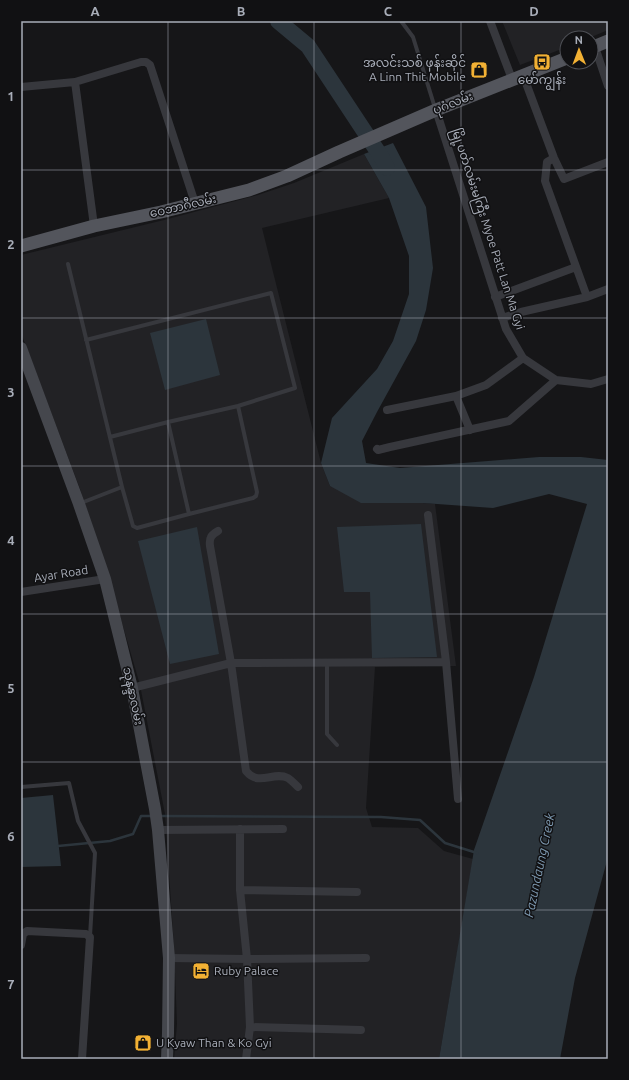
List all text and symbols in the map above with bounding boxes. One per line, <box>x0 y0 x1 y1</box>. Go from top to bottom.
text: A <box>90 4 100 18</box>
text: B <box>237 4 246 18</box>
text: C <box>384 4 393 18</box>
text: D <box>529 4 539 18</box>
north arrow <box>559 30 599 70</box>
text: N <box>575 34 583 46</box>
bus stop icon: မော်ကျွန်း <box>532 52 552 72</box>
place label: အလင်းသစ် ဖုန်းဆိုင် A Linn Thit Mobile <box>363 54 466 83</box>
shop icon: အလင်းသစ် ဖုန်းဆိုင် A Linn Thit Mobile <box>469 60 489 80</box>
place label: မော်ကျွန်း <box>518 71 566 91</box>
street label: ပုဂံလမ်း <box>430 87 476 120</box>
text: 1 <box>7 89 15 103</box>
street label: မြို့ပတ်လမ်းမကြီး Myoe Patt Lan Ma Gyi <box>446 126 529 332</box>
street label: ဝေဘာဂီလမ်း <box>148 190 218 220</box>
text: 2 <box>7 237 15 251</box>
text: 3 <box>7 385 15 399</box>
text: 4 <box>7 533 15 547</box>
street label: Ayar Road <box>33 563 89 584</box>
street label: သုနန္ဒာလမ်း <box>117 665 148 727</box>
text: 5 <box>7 681 15 695</box>
water label: Pazundaung Creek <box>521 811 557 918</box>
text: 6 <box>7 829 15 843</box>
hotel icon: Ruby Palace <box>191 961 211 981</box>
place label: Ruby Palace <box>214 964 279 977</box>
text: 7 <box>7 977 15 991</box>
shop icon: U Kyaw Than & Ko Gyi <box>133 1033 153 1053</box>
place label: U Kyaw Than & Ko Gyi <box>156 1036 272 1049</box>

